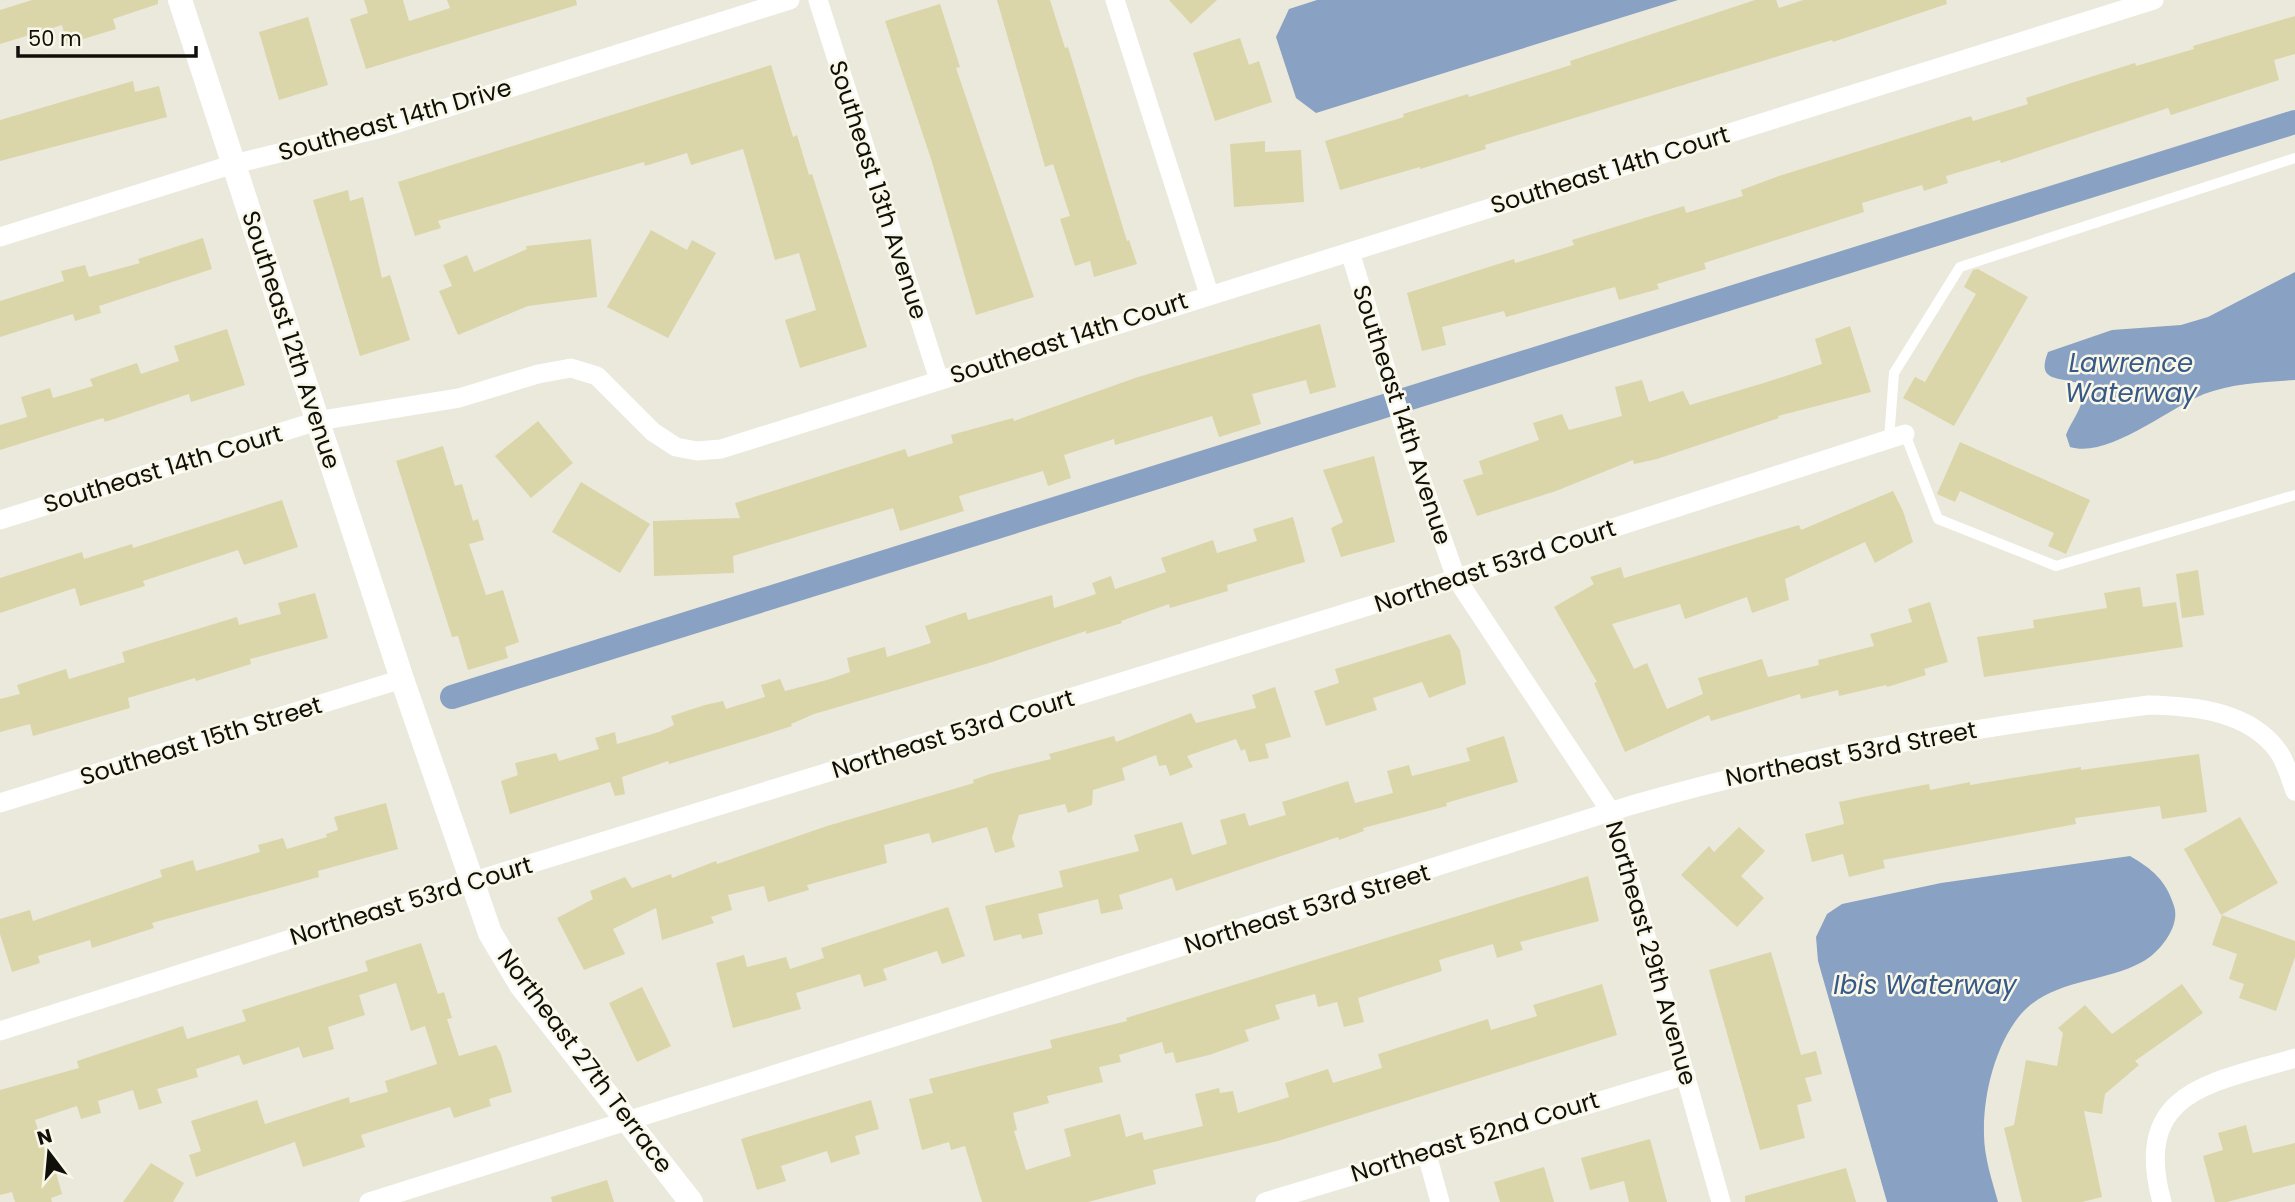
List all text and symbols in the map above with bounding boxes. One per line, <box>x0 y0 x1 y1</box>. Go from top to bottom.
scale bar <box>18 14 196 58</box>
text: 50 m <box>28 24 82 53</box>
street label: Southeast 13th Avenue <box>821 56 936 323</box>
street label: Southeast 14th Drive <box>274 70 515 169</box>
street label: Southeast 14th Court <box>1486 118 1733 222</box>
street label: Southeast 12th Avenue <box>234 206 349 473</box>
street label: Southeast 14th Avenue <box>1345 281 1460 549</box>
street label: Southeast 14th Court <box>946 284 1192 392</box>
water label: Lawrence Waterway <box>2065 345 2198 411</box>
street label: Southeast 14th Court <box>39 417 286 521</box>
street label: Northeast 53rd Court <box>1370 511 1620 620</box>
street label: Northeast 53rd Court <box>828 681 1078 786</box>
street label: Southeast 15th Street <box>76 688 326 793</box>
street label: Northeast 53rd Street <box>1723 713 1979 794</box>
street label: Northeast 29th Avenue <box>1598 817 1705 1089</box>
street label: Northeast 53rd Court <box>286 848 536 953</box>
street label: Northeast 53rd Street <box>1180 855 1434 962</box>
street label: Northeast 27th Terrace <box>490 942 681 1180</box>
water label: Ibis Waterway <box>1833 967 2018 1003</box>
street label: Northeast 52nd Court <box>1347 1083 1603 1190</box>
north arrow <box>14 1118 84 1188</box>
text: N <box>34 1122 55 1152</box>

